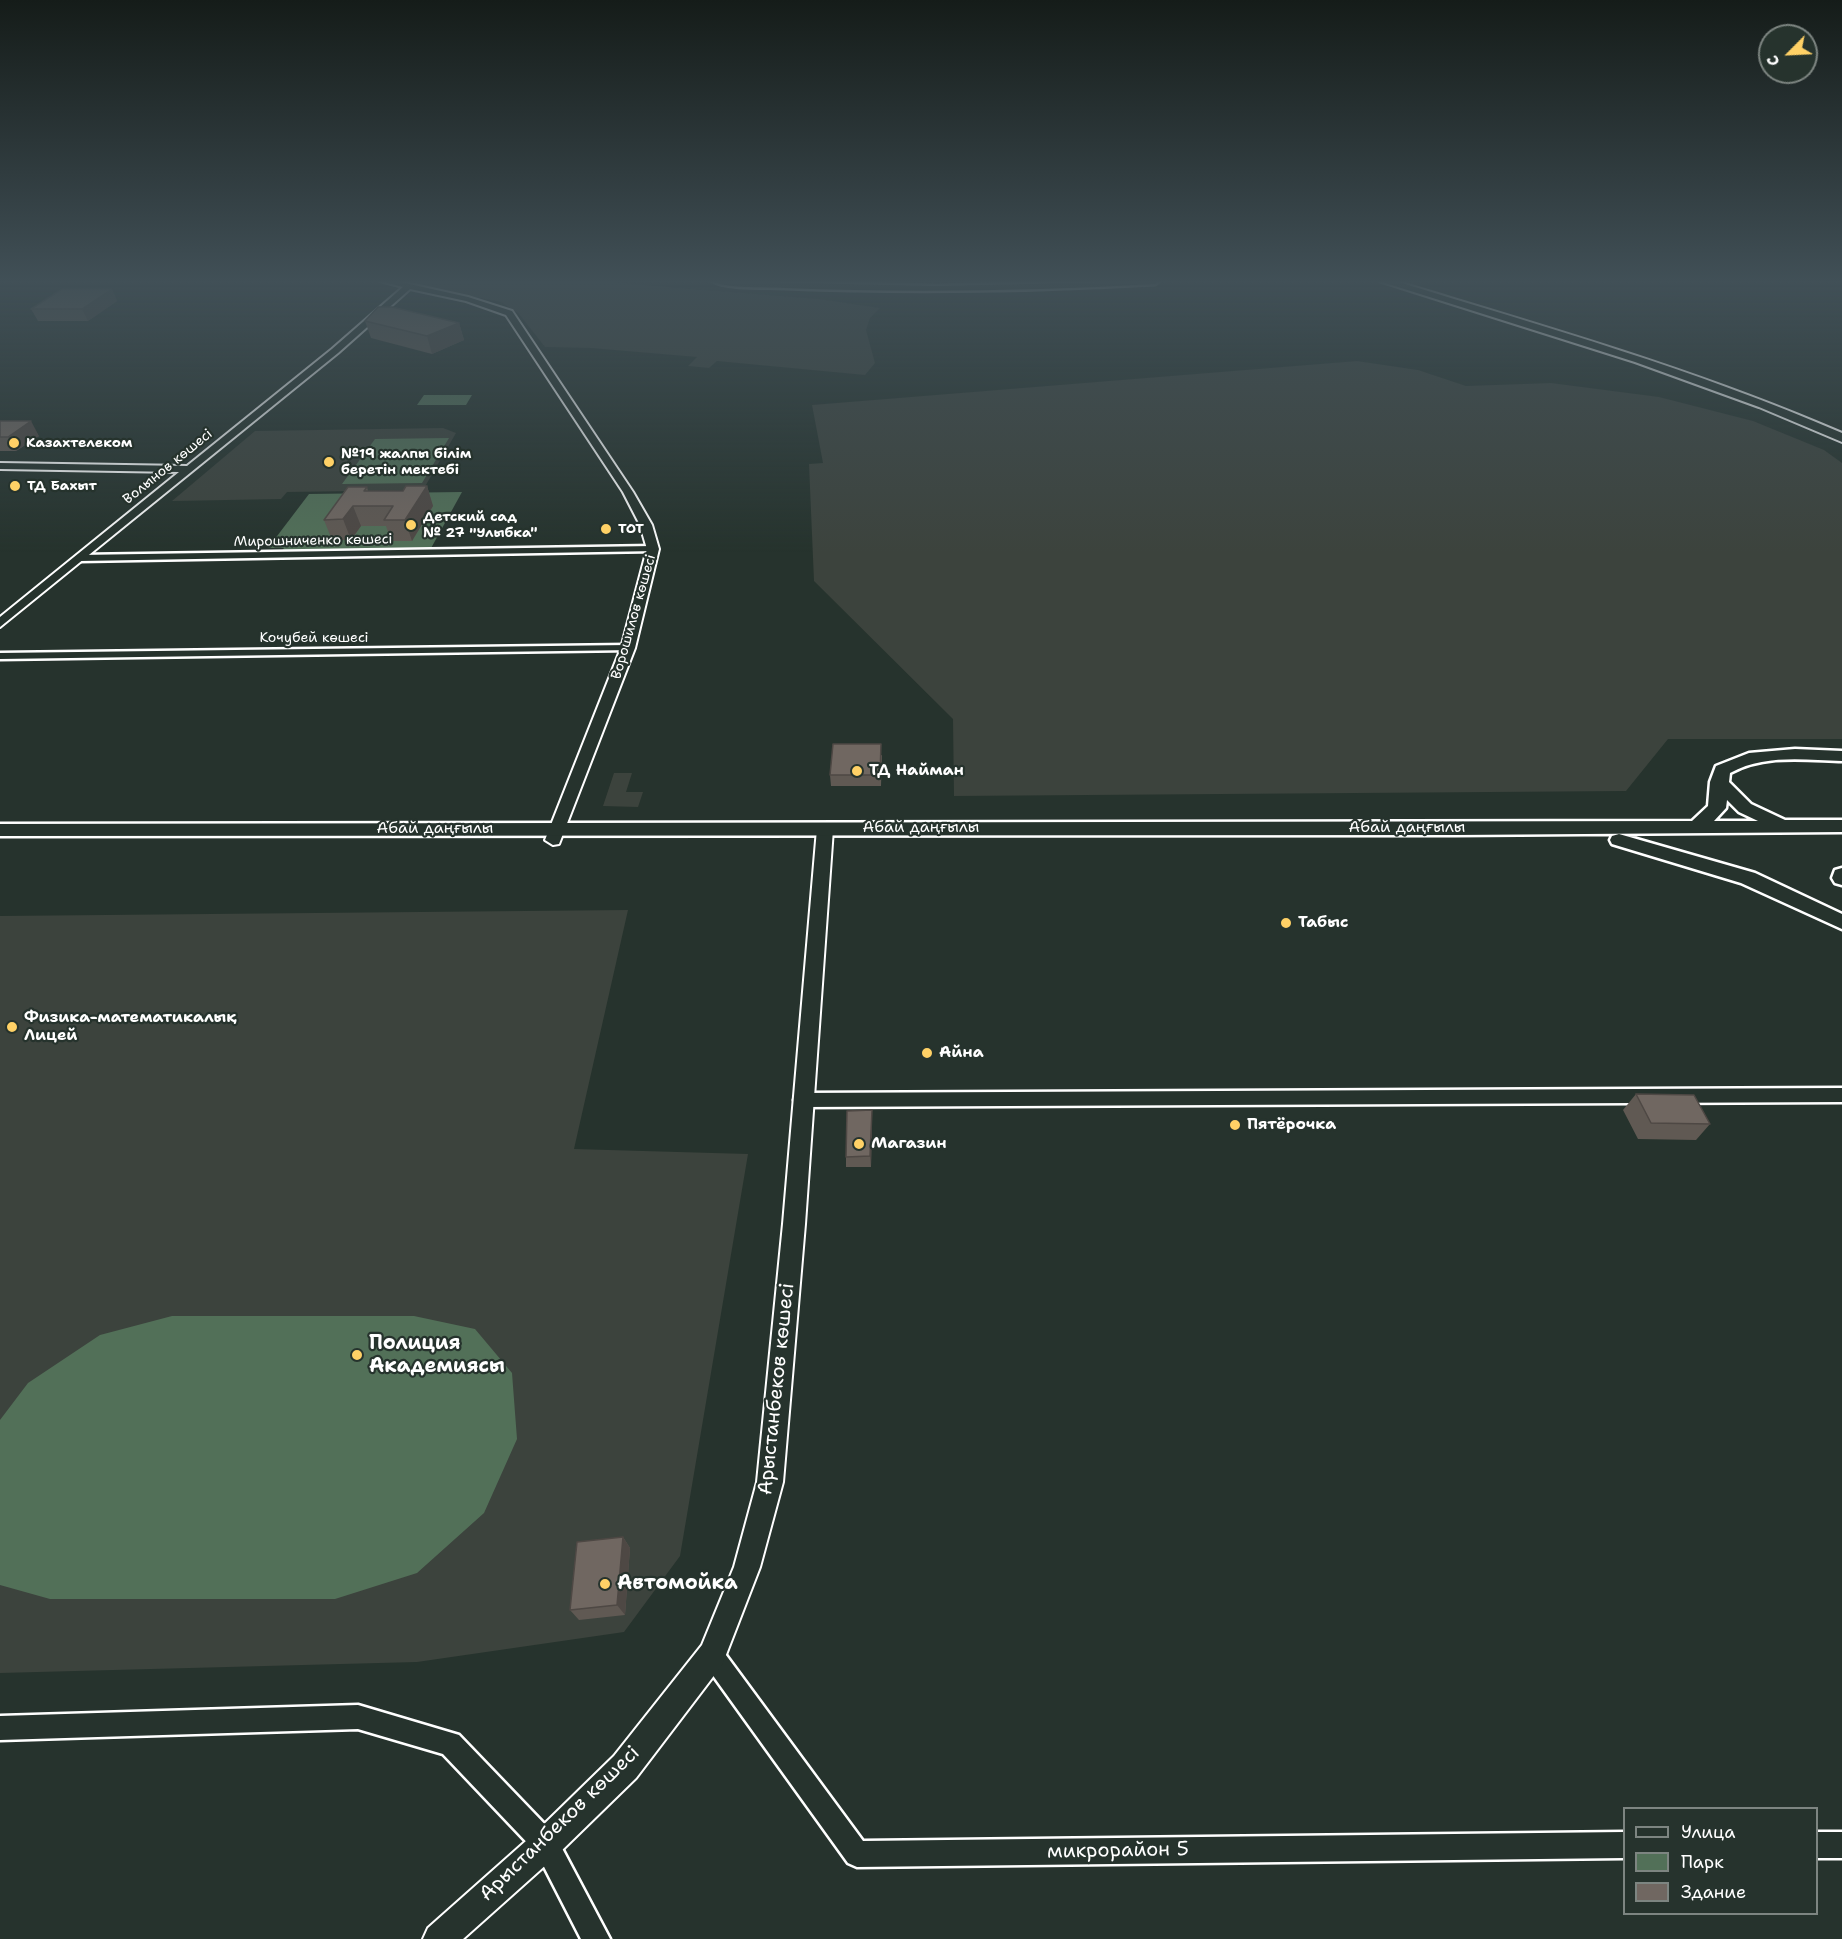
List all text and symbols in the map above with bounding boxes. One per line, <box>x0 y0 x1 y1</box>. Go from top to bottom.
north arrow <box>1758 24 1818 84</box>
text: С <box>1761 52 1785 69</box>
street label: Волынов көшесі <box>120 426 216 508</box>
place label: Казахтелеком <box>26 435 132 451</box>
marker: Казахтелеком <box>7 436 21 450</box>
place label: №19 жалпы білім беретін мектебі <box>341 446 471 478</box>
marker: №19 жалпы білім беретін мектебі <box>322 455 336 469</box>
place label: ТД Бахыт <box>27 478 97 494</box>
marker: ТД Бахыт <box>8 479 22 493</box>
place label: Детский сад № 27 "Улыбка" <box>423 509 538 542</box>
marker: Детский сад № 27 "Улыбка" <box>404 518 418 532</box>
place label: ТОТ <box>618 521 644 537</box>
marker: ТОТ <box>599 522 613 536</box>
street label: Мирошниченко көшесі <box>234 531 392 551</box>
street label: Ворошилов көшесі <box>608 553 660 681</box>
street label: Кочубей көшесі <box>259 630 369 646</box>
place label: ТД Найман <box>869 761 964 781</box>
marker: ТД Найман <box>850 764 864 778</box>
street label: Абай даңғылы <box>863 818 979 838</box>
street label: Абай даңғылы <box>1349 818 1465 838</box>
street label: Абай даңғылы <box>377 819 493 839</box>
place label: Табыс <box>1298 913 1348 933</box>
marker: Табыс <box>1279 916 1293 930</box>
place label: Физика-математикалық Лицей <box>24 1008 237 1046</box>
marker: Физика-математикалық Лицей <box>5 1020 19 1034</box>
place label: Айна <box>939 1043 984 1063</box>
marker: Айна <box>920 1046 934 1060</box>
place label: Пятёрочка <box>1247 1115 1336 1135</box>
marker: Пятёрочка <box>1228 1118 1242 1132</box>
place label: Магазин <box>871 1134 947 1154</box>
marker: Магазин <box>852 1137 866 1151</box>
street label: Арыстанбеков көшесі <box>754 1282 800 1496</box>
place label: Полиция Академиясы <box>369 1332 505 1379</box>
marker: Полиция Академиясы <box>350 1348 364 1362</box>
place label: Автомойка <box>617 1572 738 1596</box>
marker: Автомойка <box>598 1577 612 1591</box>
street label: Арыстанбеков көшесі <box>475 1741 645 1907</box>
legend <box>1623 1807 1818 1915</box>
text: Улица <box>1681 1820 1735 1844</box>
street label: микрорайон 5 <box>1047 1838 1189 1864</box>
text: Парк <box>1681 1850 1724 1874</box>
text: Здание <box>1681 1880 1746 1904</box>

